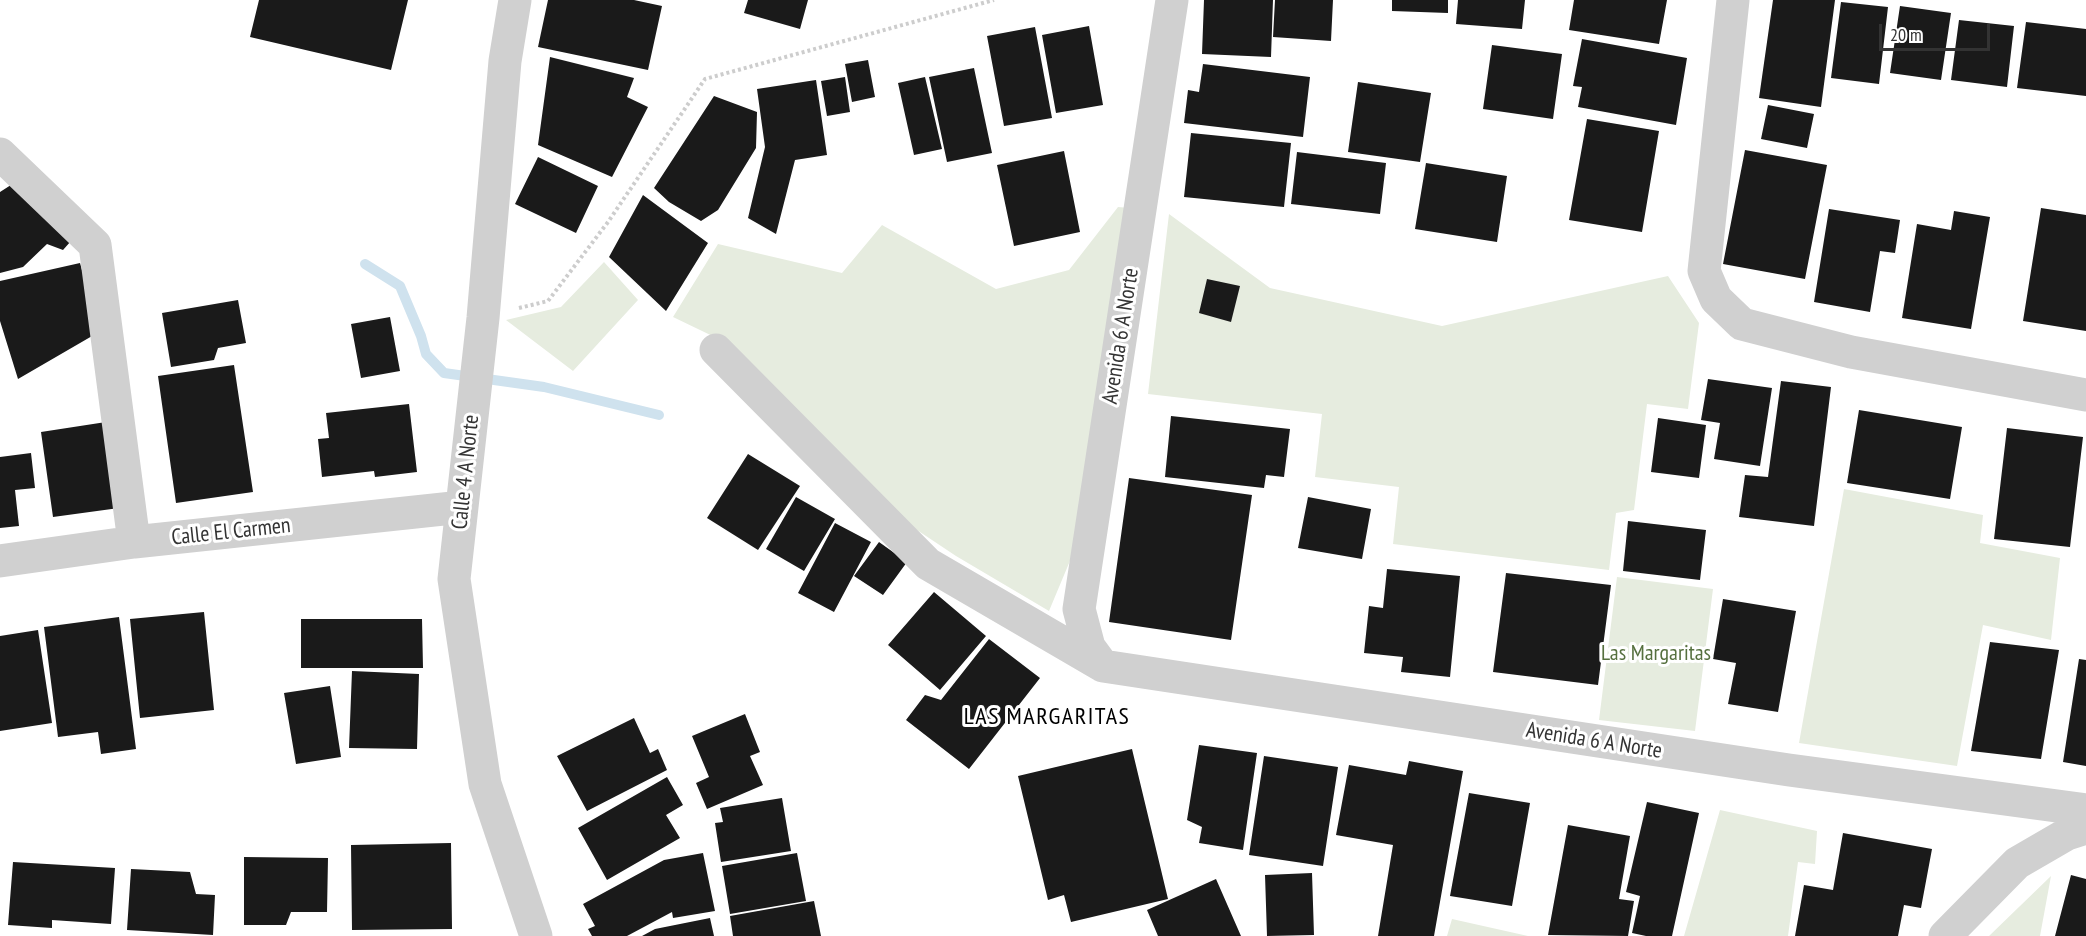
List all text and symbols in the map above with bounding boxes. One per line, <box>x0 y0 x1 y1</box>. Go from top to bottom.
scale bar <box>1882 12 1993 50</box>
text: 20 m <box>1890 23 1922 46</box>
street label: Avenida 6 A Norte <box>1097 266 1145 406</box>
street label: Calle 4 A Norte <box>447 413 485 531</box>
street label: Calle El Carmen <box>170 513 292 551</box>
park label: Las Margaritas <box>1601 641 1711 667</box>
district label: LAS MARGARITAS <box>964 703 1130 731</box>
street label: Avenida 6 A Norte <box>1524 717 1664 765</box>

